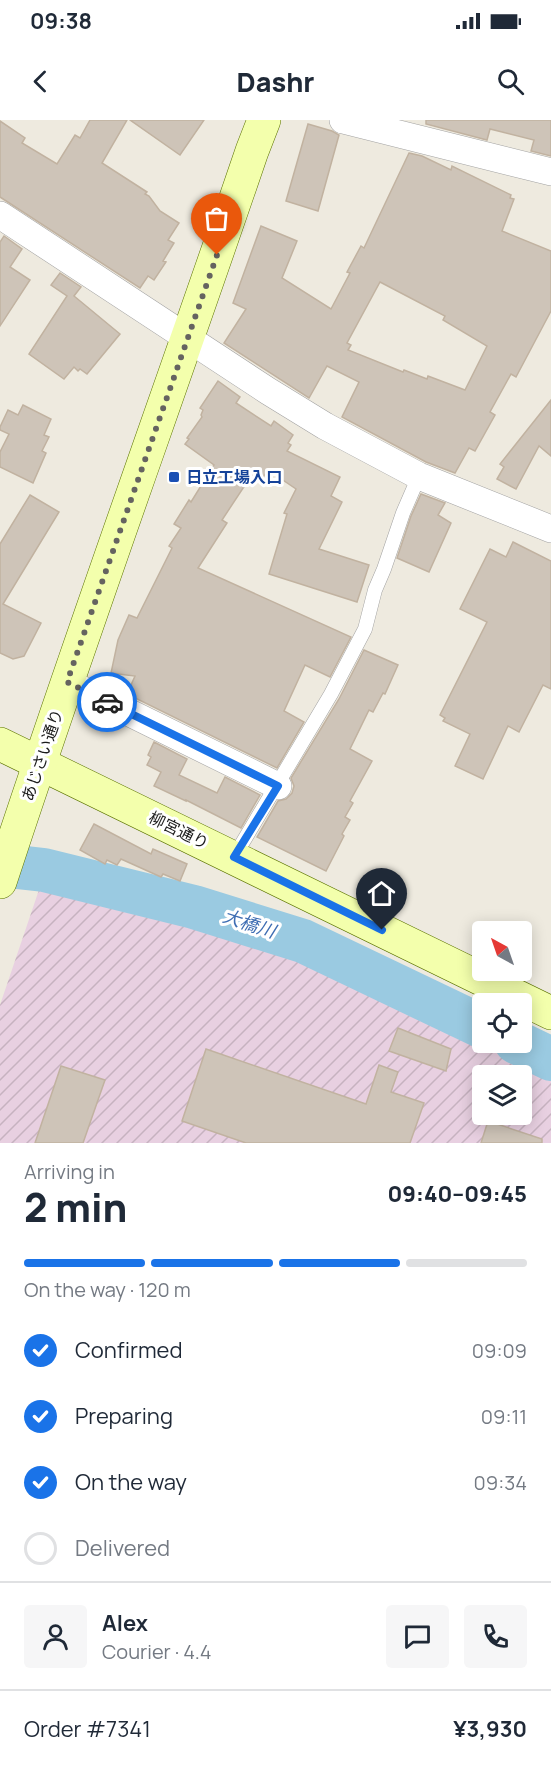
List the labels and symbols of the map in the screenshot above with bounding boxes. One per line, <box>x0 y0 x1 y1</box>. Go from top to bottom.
pin <box>191 193 242 255</box>
place label: 日立工場入口 <box>186 466 282 488</box>
marker: 日立工場入口 <box>167 470 181 484</box>
courier <box>77 672 137 732</box>
street label: あじさい通り <box>16 706 68 804</box>
street label: 柳宮通り <box>145 806 213 854</box>
pin <box>356 868 407 930</box>
water label: 大橋川 <box>220 903 281 943</box>
north arrow <box>472 921 532 981</box>

